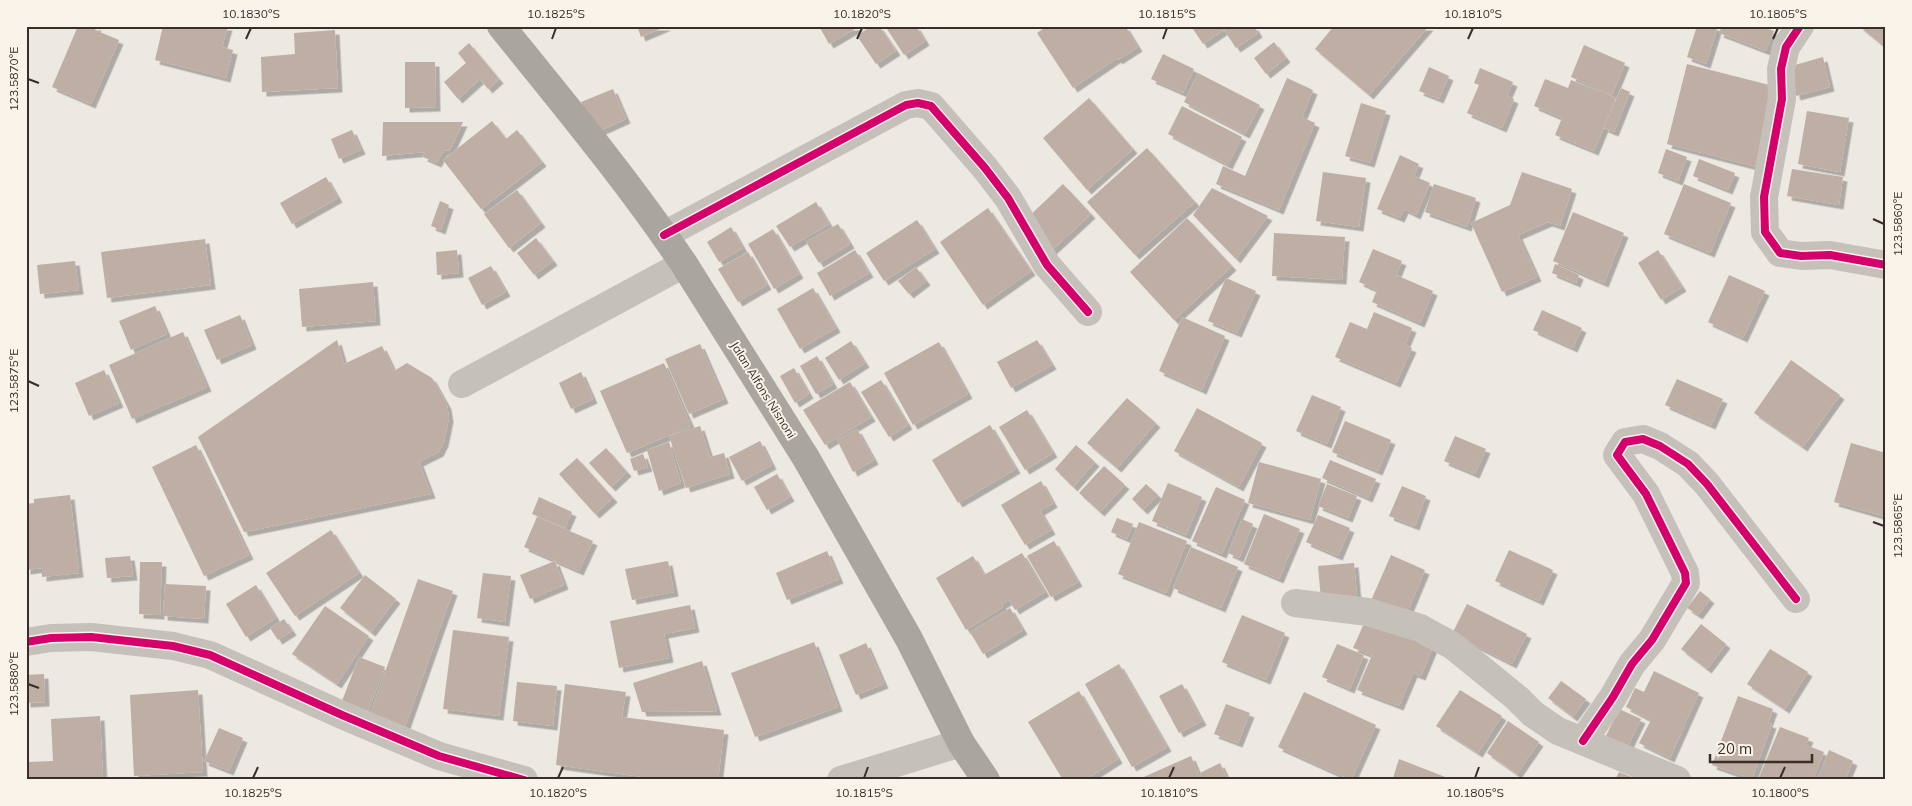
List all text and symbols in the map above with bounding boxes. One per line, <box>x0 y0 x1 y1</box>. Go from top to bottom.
text: 10.1830°S <box>222 6 280 21</box>
text: 10.1825°S <box>527 6 585 21</box>
text: 10.1820°S <box>833 6 891 21</box>
text: 10.1815°S <box>1138 6 1196 21</box>
text: 10.1810°S <box>1444 6 1502 21</box>
text: 10.1805°S <box>1749 6 1807 21</box>
text: 123.5870°E <box>6 47 21 111</box>
text: 123.5860°E <box>1890 192 1905 256</box>
street label: Jalan Alfons Nisnoni <box>728 339 799 441</box>
text: 123.5875°E <box>6 349 21 413</box>
text: 123.5865°E <box>1890 494 1905 558</box>
text: 123.5880°E <box>6 652 21 716</box>
scale bar <box>1710 731 1812 763</box>
text: 20 m <box>1717 739 1752 758</box>
text: 10.1825°S <box>224 785 282 800</box>
text: 10.1820°S <box>529 785 587 800</box>
text: 10.1815°S <box>835 785 893 800</box>
text: 10.1810°S <box>1140 785 1198 800</box>
text: 10.1805°S <box>1446 785 1504 800</box>
text: 10.1800°S <box>1751 785 1809 800</box>

